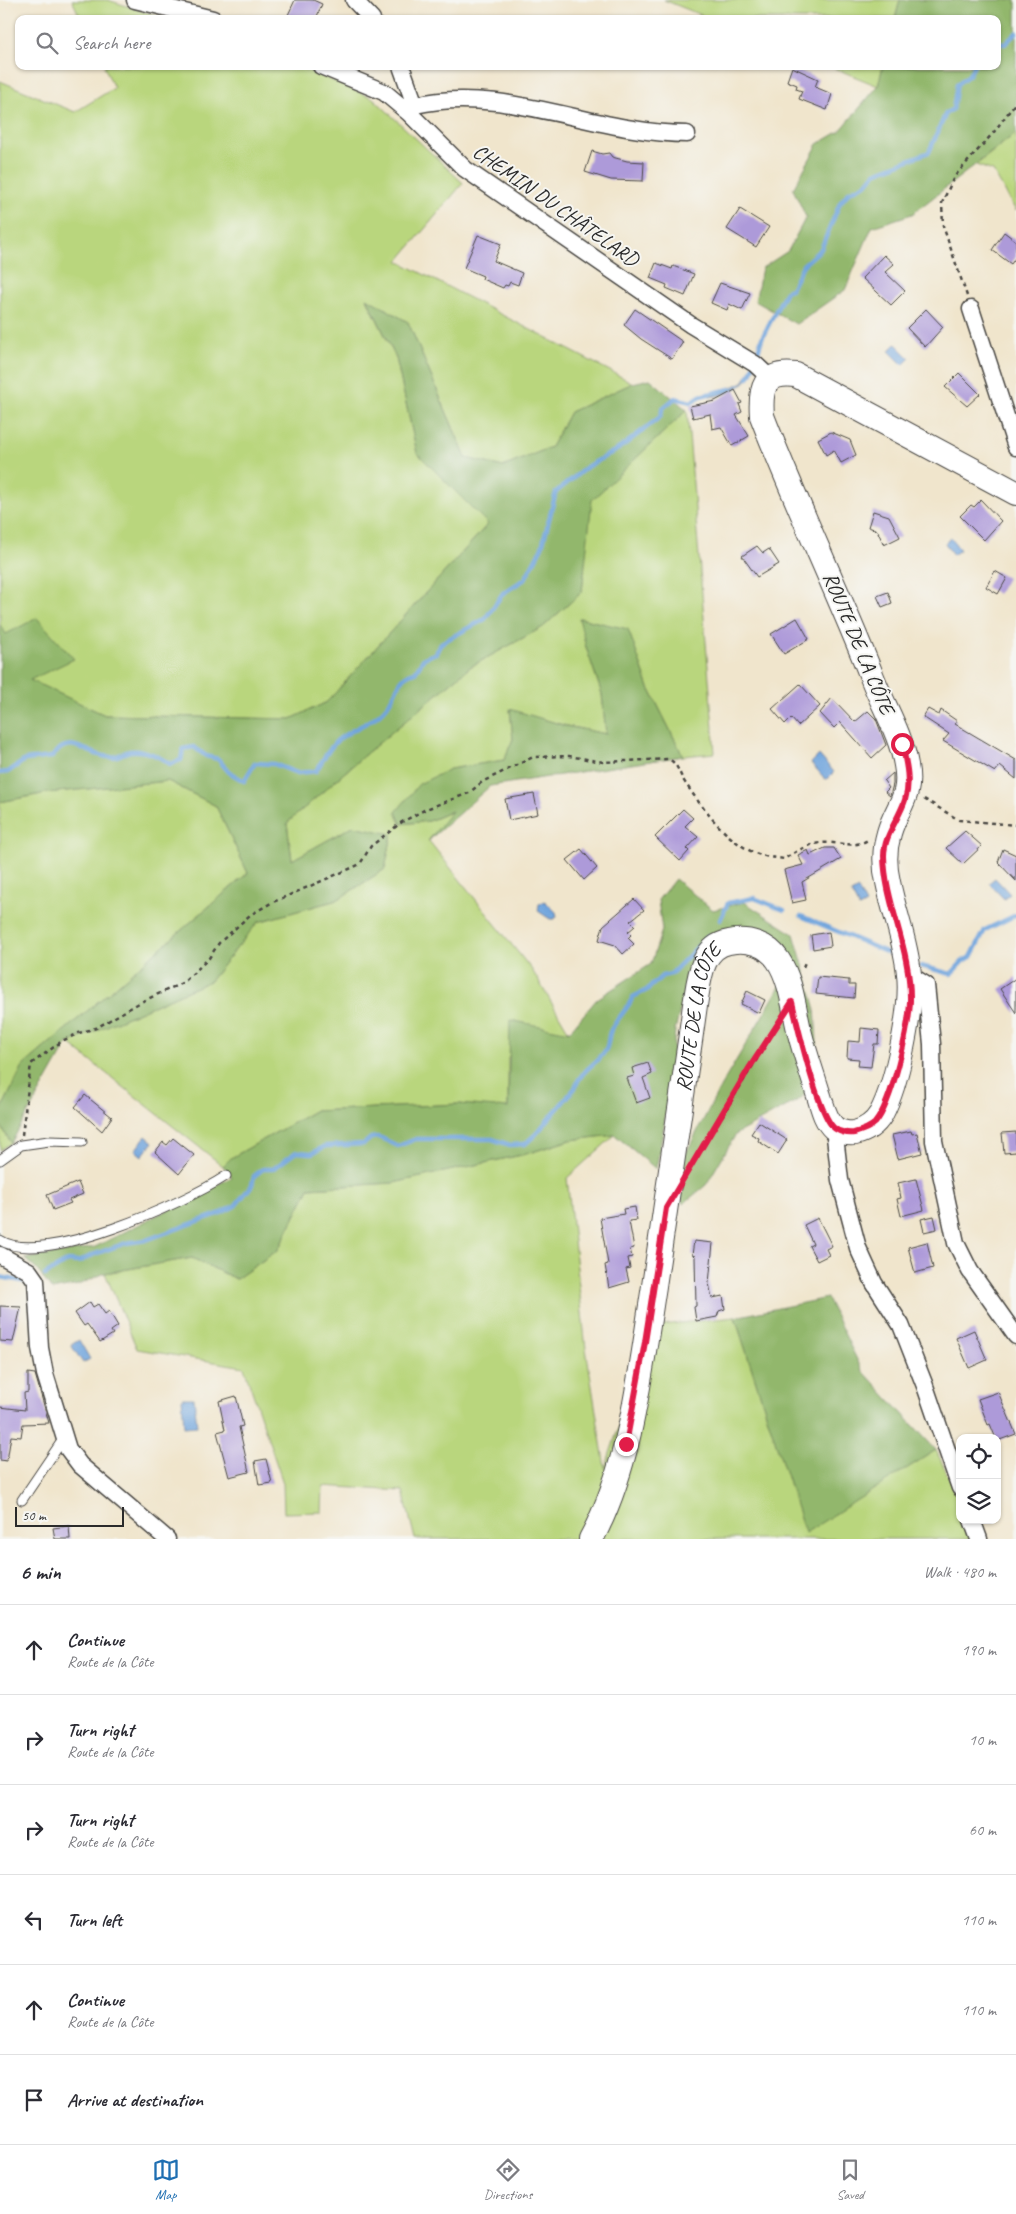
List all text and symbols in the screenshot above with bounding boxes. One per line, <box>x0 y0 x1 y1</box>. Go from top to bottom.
search box <box>15 15 1001 70</box>
icon: search <box>33 29 61 57</box>
text: Search here <box>73 31 150 55</box>
street label: CHEMIN DU CHÂTELARD <box>468 138 645 273</box>
street label: ROUTE DE LA CÔTE <box>817 568 902 720</box>
route start <box>891 733 914 756</box>
street label: ROUTE DE LA CÔTE <box>670 934 728 1093</box>
route end <box>615 1433 638 1456</box>
map controls <box>956 1434 1001 1524</box>
button: locate <box>956 1434 1001 1479</box>
button: layers <box>956 1479 1001 1524</box>
scale bar <box>15 1504 124 1527</box>
text: 50 m <box>22 1507 46 1524</box>
text: 6 min <box>20 1559 61 1585</box>
text: Walk · 480 m <box>924 1562 996 1582</box>
text: Continue <box>67 1628 124 1652</box>
icon: ahead <box>20 1636 48 1664</box>
text: 190 m <box>962 1640 996 1660</box>
text: Route de la Côte <box>67 1652 153 1672</box>
text: Turn right <box>67 1718 134 1742</box>
icon: right <box>20 1726 48 1754</box>
text: 10 m <box>969 1730 996 1750</box>
text: Route de la Côte <box>67 1742 153 1762</box>
text: Turn right <box>67 1808 134 1832</box>
icon: right <box>20 1816 48 1844</box>
text: 60 m <box>969 1820 996 1840</box>
text: Route de la Côte <box>67 1832 153 1852</box>
icon: left <box>20 1906 48 1934</box>
text: Turn left <box>67 1908 122 1932</box>
text: 110 m <box>962 1910 996 1930</box>
text: Continue <box>67 1988 124 2012</box>
icon: ahead <box>20 1996 48 2024</box>
text: 110 m <box>962 2000 996 2020</box>
text: Route de la Côte <box>67 2012 153 2032</box>
icon: arrive <box>20 2086 48 2114</box>
text: Arrive at destination <box>67 2088 203 2112</box>
tab: Map <box>152 2156 180 2203</box>
tab: Directions <box>484 2156 532 2203</box>
tab: Saved <box>836 2156 864 2203</box>

